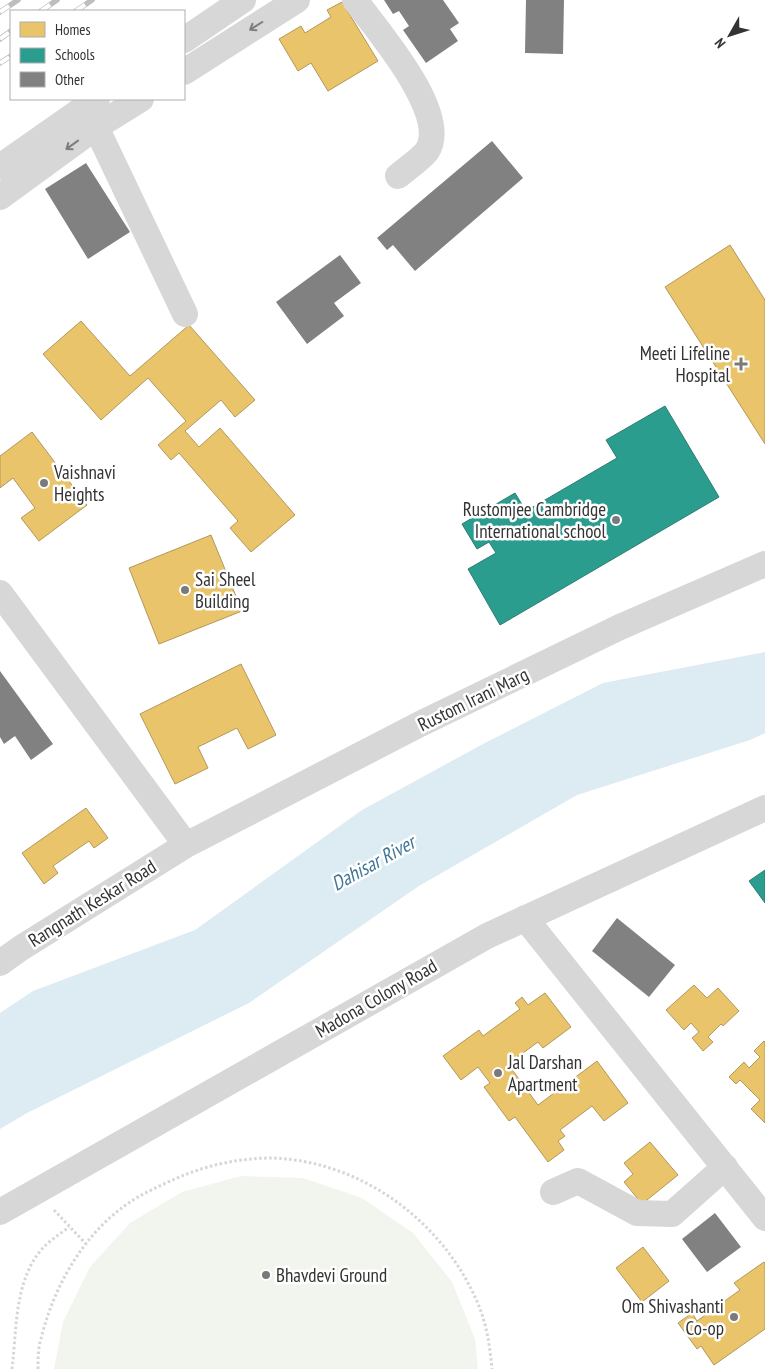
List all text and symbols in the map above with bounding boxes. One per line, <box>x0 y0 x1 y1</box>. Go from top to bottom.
legend <box>10 10 185 100</box>
north arrow <box>705 10 755 60</box>
text: Homes <box>55 20 91 39</box>
one-way arrow <box>250 21 264 31</box>
text: N <box>711 35 729 52</box>
text: Schools <box>55 45 95 64</box>
text: Other <box>55 70 85 89</box>
one-way arrow <box>65 140 79 150</box>
place label: Meeti Lifeline Hospital <box>640 341 731 387</box>
marker: Meeti Lifeline Hospital <box>734 357 748 371</box>
place label: Vaishnavi Heights <box>53 460 116 506</box>
marker: Vaishnavi Heights <box>38 477 50 489</box>
place label: Rustomjee Cambridge International school <box>463 497 607 543</box>
marker: Rustomjee Cambridge International school <box>610 514 622 526</box>
place label: Sai Sheel Building <box>195 567 256 613</box>
marker: Sai Sheel Building <box>179 584 191 596</box>
street label: Rustom Irani Marg <box>414 662 532 736</box>
water label: Dahisar River <box>327 828 422 897</box>
street label: Rangnath Keskar Road <box>24 854 160 952</box>
street label: Madona Colony Road <box>311 953 441 1043</box>
place label: Jal Darshan Apartment <box>507 1050 582 1096</box>
marker: Jal Darshan Apartment <box>492 1067 504 1079</box>
place label: Bhavdevi Ground <box>276 1263 387 1287</box>
marker: Bhavdevi Ground <box>260 1269 272 1281</box>
place label: Om Shivashanti Co-op <box>622 1294 724 1340</box>
marker: Om Shivashanti Co-op <box>728 1311 740 1323</box>

